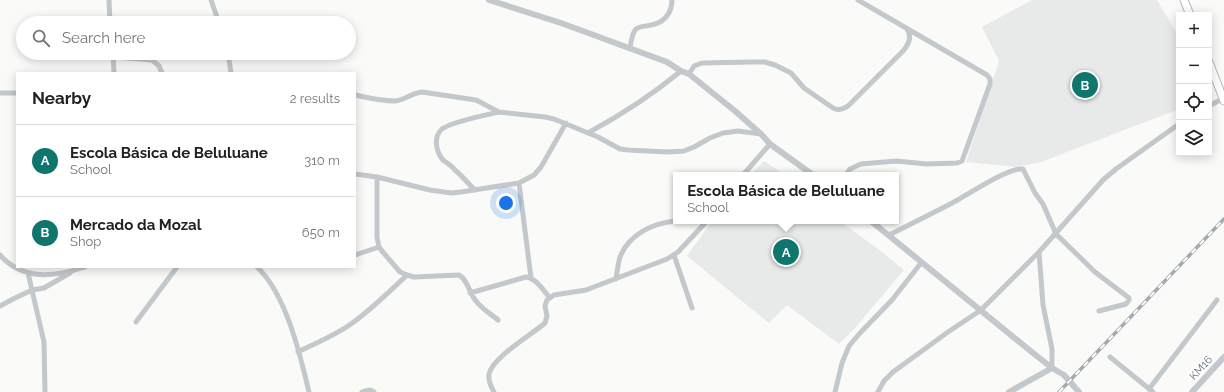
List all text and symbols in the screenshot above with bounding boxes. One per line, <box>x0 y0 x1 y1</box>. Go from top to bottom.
map controls <box>1176 12 1212 156</box>
button: + <box>1176 12 1212 48</box>
search box <box>16 16 356 60</box>
icon: search <box>30 27 52 49</box>
text: Search here <box>62 29 145 47</box>
button: − <box>1176 48 1212 84</box>
pin: B <box>1072 70 1098 100</box>
button: locate <box>1176 84 1212 120</box>
text: Nearby <box>32 88 91 108</box>
text: 2 results <box>290 91 340 106</box>
button: layers <box>1176 120 1212 156</box>
text: Escola Básica de Beluluane <box>70 144 268 162</box>
text: A <box>41 153 49 168</box>
text: 310 m <box>304 153 340 168</box>
text: School <box>70 162 112 177</box>
popup <box>673 172 899 224</box>
text: Escola Básica de Beluluane <box>687 182 885 200</box>
your location <box>496 193 516 213</box>
text: School <box>687 200 729 215</box>
text: Mercado da Mozal <box>70 216 201 234</box>
text: B <box>41 225 49 240</box>
text: 650 m <box>302 225 340 240</box>
text: Shop <box>70 234 101 249</box>
pin: A <box>773 237 799 267</box>
street label: KM16 <box>1187 353 1215 383</box>

